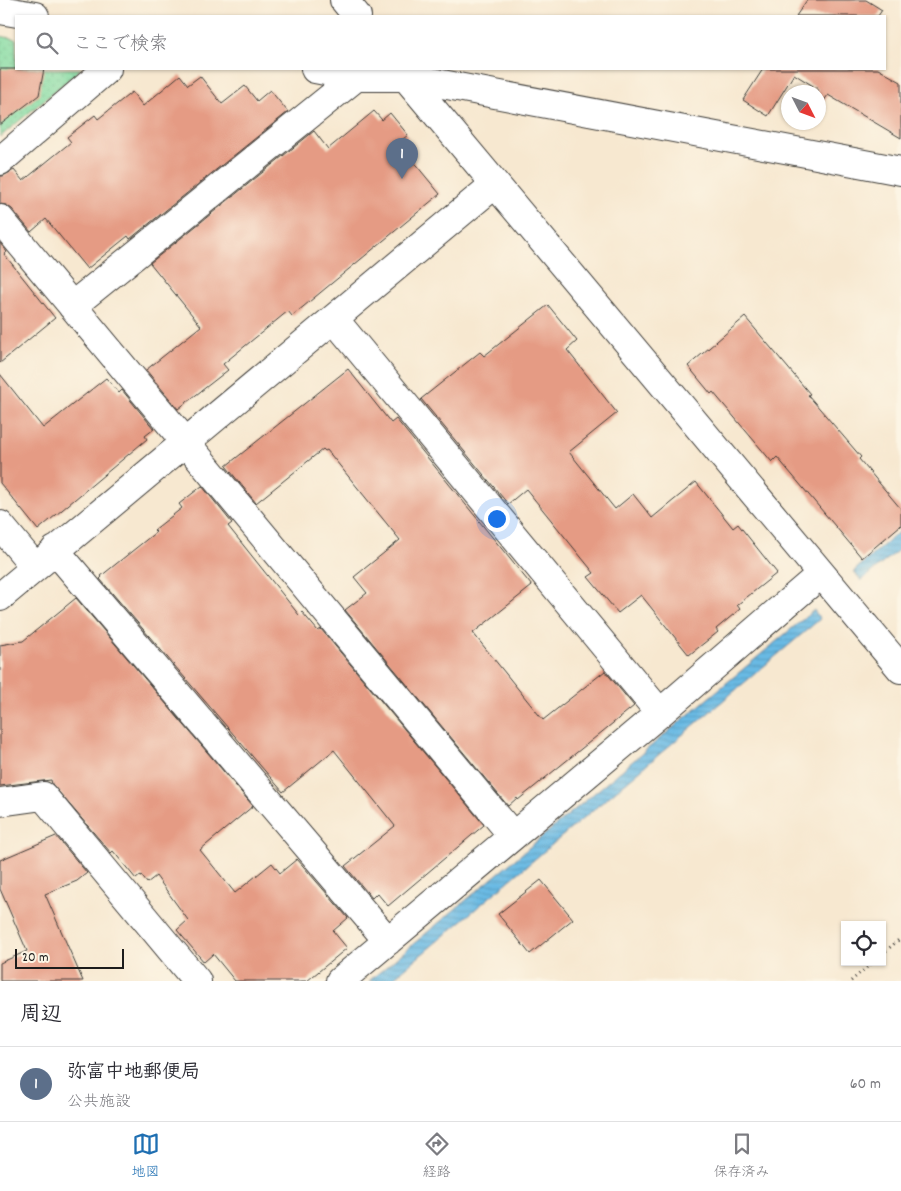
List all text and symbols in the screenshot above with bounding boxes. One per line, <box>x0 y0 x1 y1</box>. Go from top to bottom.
search box <box>15 15 886 70</box>
icon: search <box>33 29 61 57</box>
text: ここで検索 <box>73 32 168 59</box>
north arrow <box>781 85 826 130</box>
pin: 1 <box>386 138 418 179</box>
your location <box>484 506 510 532</box>
map controls <box>841 921 886 966</box>
button: locate <box>841 921 886 966</box>
scale bar <box>15 946 124 969</box>
text: 20 m <box>22 948 49 968</box>
text: 周辺 <box>20 1001 62 1031</box>
text: 弥富中地郵便局 <box>67 1060 200 1087</box>
text: 1 <box>34 1073 38 1096</box>
text: 60 m <box>850 1073 881 1096</box>
text: 公共施設 <box>67 1091 131 1114</box>
tab: 地図 <box>132 1130 160 1183</box>
tab: 経路 <box>423 1130 451 1183</box>
tab: 保存済み <box>714 1130 770 1183</box>

